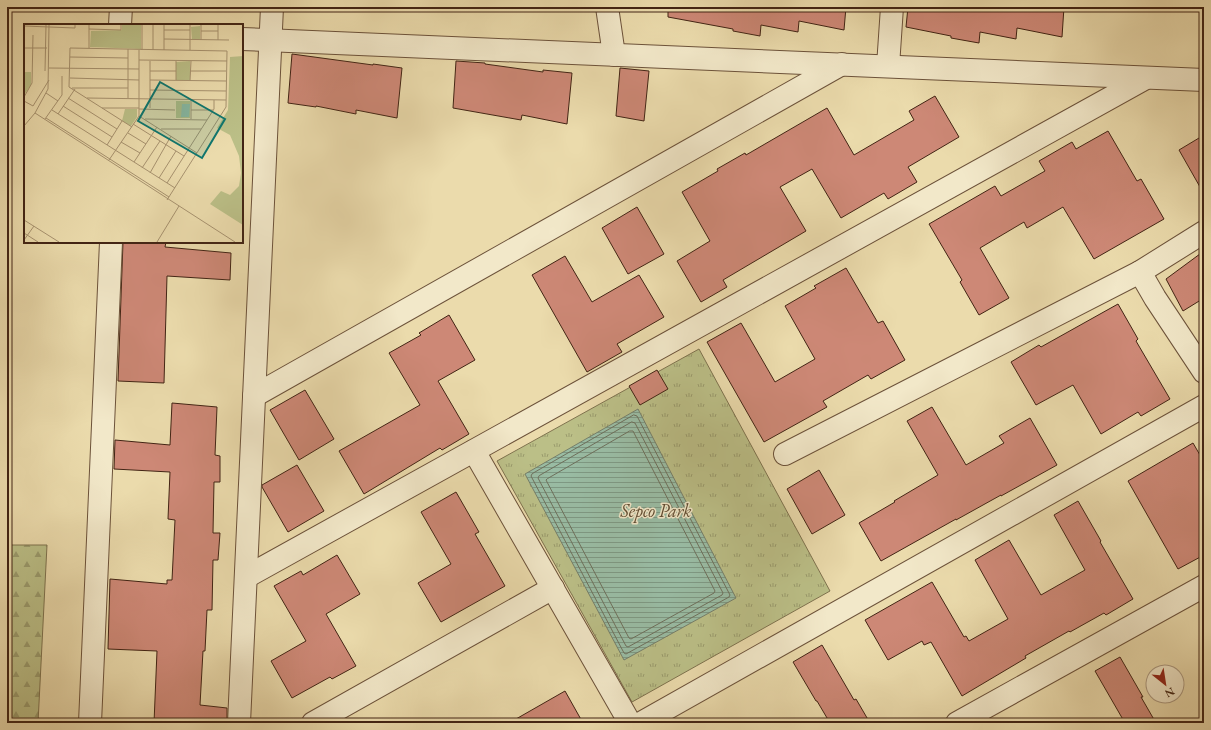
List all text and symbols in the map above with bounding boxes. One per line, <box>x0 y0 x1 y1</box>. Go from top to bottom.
inset map <box>24 24 243 243</box>
park label: Sepco Park <box>619 499 692 523</box>
north arrow <box>1145 664 1185 704</box>
text: N <box>1163 684 1177 701</box>

